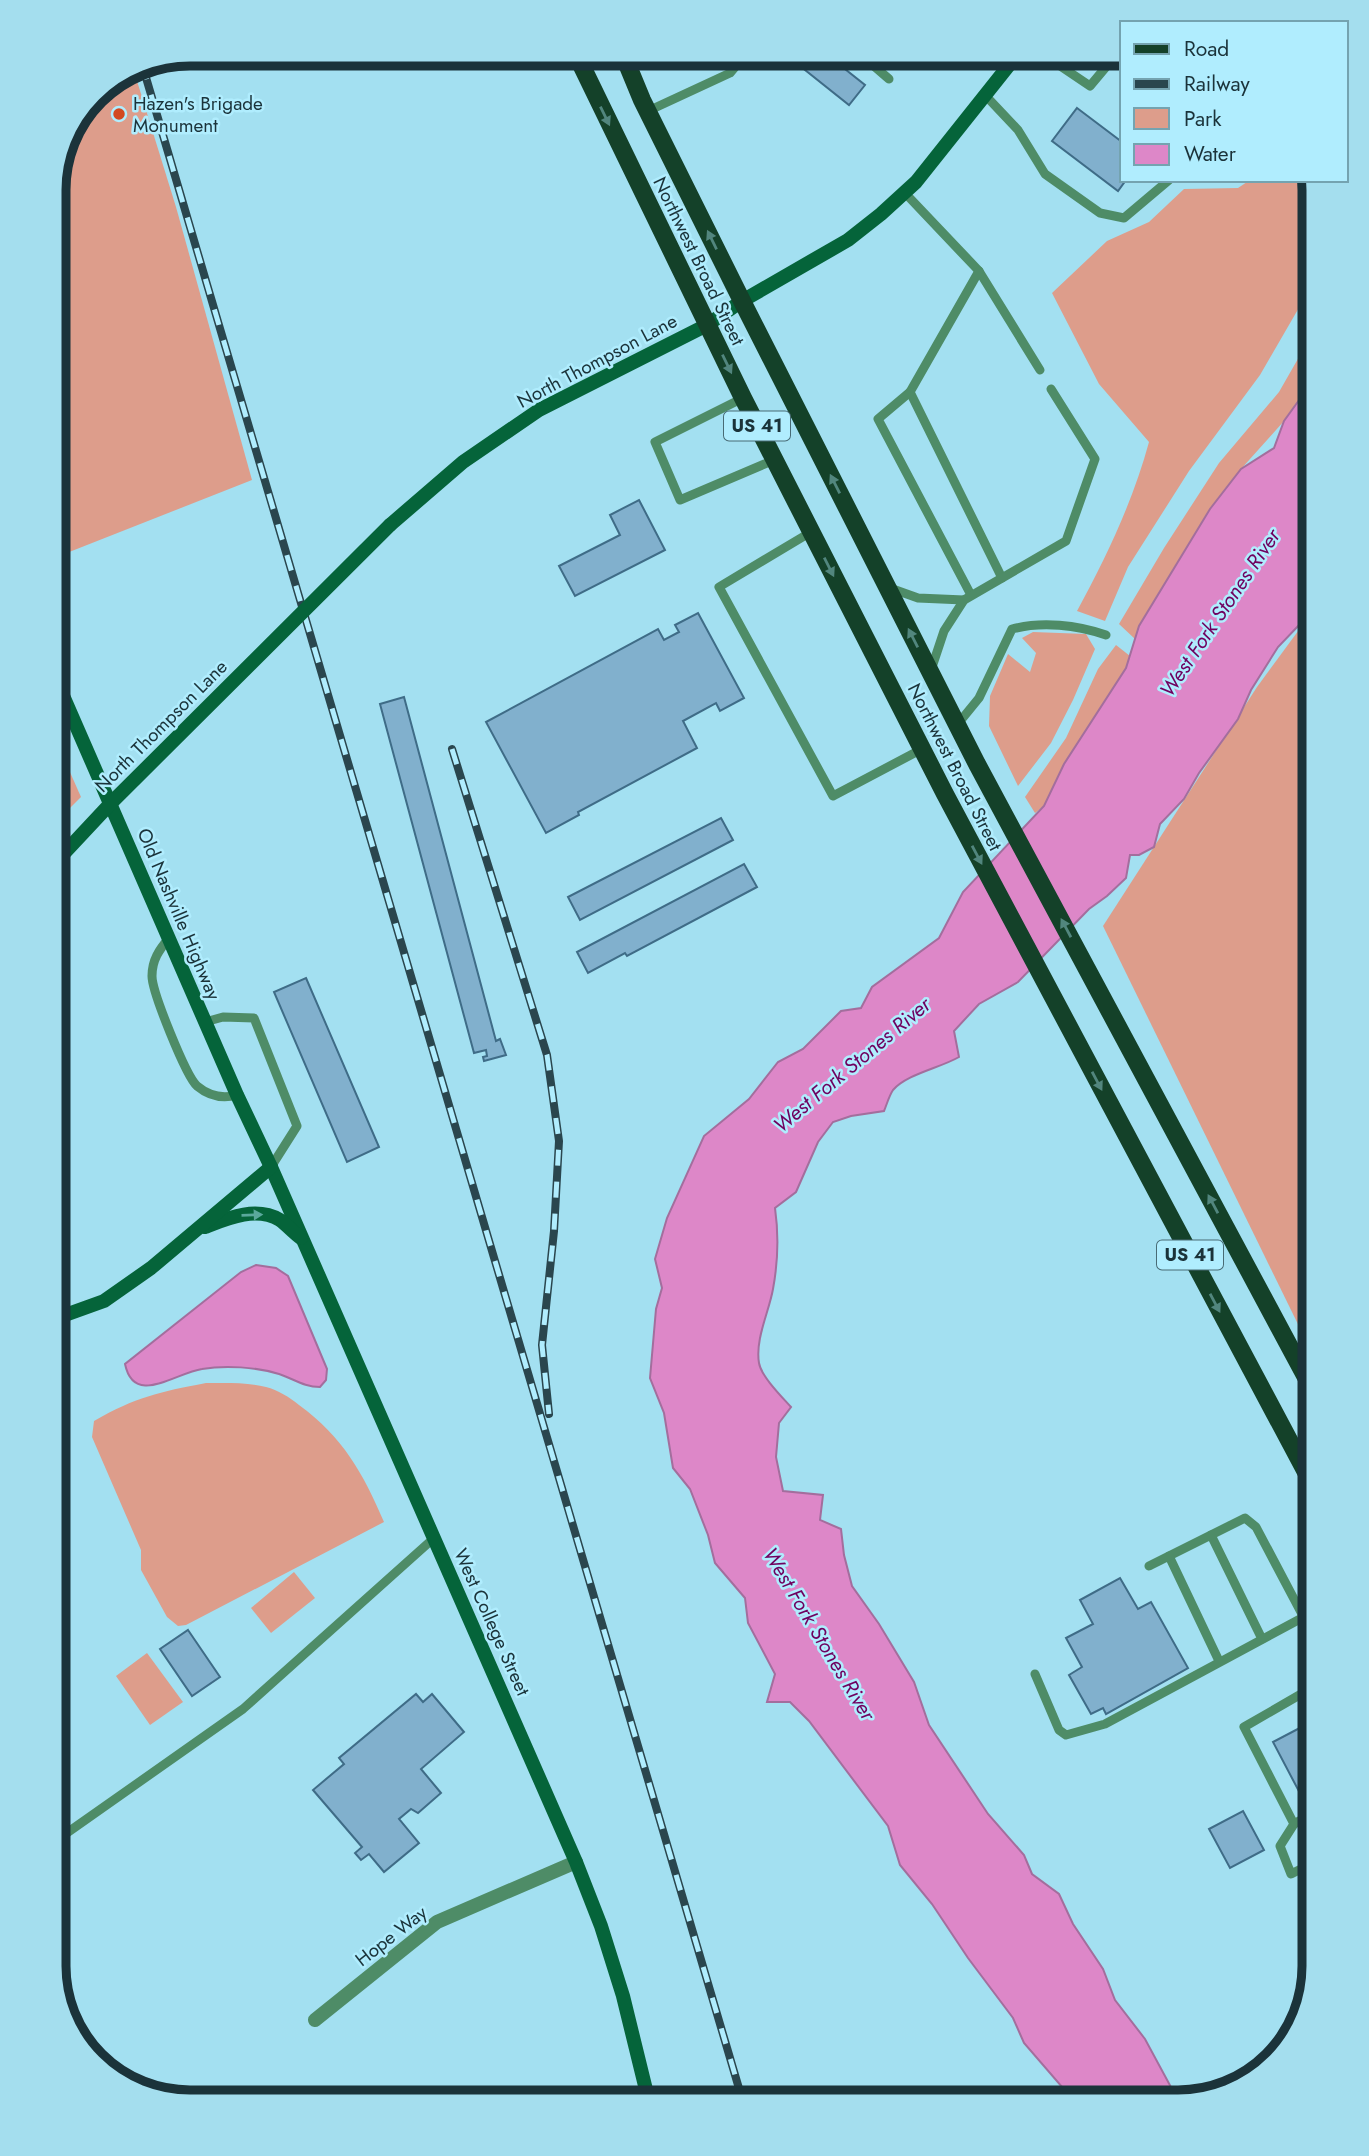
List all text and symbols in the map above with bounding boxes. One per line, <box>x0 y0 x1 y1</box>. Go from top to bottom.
legend <box>1120 21 1348 182</box>
text: Road <box>1184 34 1229 64</box>
text: Railway <box>1184 69 1250 99</box>
place label: Hazen's Brigade Monument <box>133 90 263 139</box>
text: Park <box>1184 104 1222 134</box>
marker: Hazen's Brigade Monument <box>111 106 127 122</box>
one-way arrow <box>599 106 610 126</box>
text: Water <box>1184 139 1237 169</box>
street label: Northwest Broad Street <box>646 172 752 350</box>
one-way arrow <box>706 230 717 250</box>
street label: North Thompson Lane <box>512 307 682 415</box>
one-way arrow <box>721 354 732 374</box>
road number: US 41 <box>724 412 790 440</box>
one-way arrow <box>829 474 840 494</box>
water label: West Fork Stones River <box>1152 522 1288 703</box>
one-way arrow <box>824 557 835 577</box>
one-way arrow <box>908 628 919 648</box>
street label: North Thompson Lane <box>89 653 234 798</box>
street label: Northwest Broad Street <box>901 679 1009 856</box>
street label: Old Nashville Highway <box>131 824 228 1005</box>
one-way arrow <box>972 845 983 865</box>
one-way arrow <box>1060 918 1072 938</box>
water label: West Fork Stones River <box>767 990 938 1140</box>
one-way arrow <box>1091 1071 1103 1091</box>
one-way arrow <box>1208 1194 1220 1214</box>
one-way arrow <box>241 1209 263 1220</box>
road number: US 41 <box>1157 1240 1223 1270</box>
one-way arrow <box>1210 1293 1221 1313</box>
water label: West Fork Stones River <box>755 1542 883 1727</box>
street label: West College Street <box>447 1544 537 1700</box>
street label: Hope Way <box>349 1899 433 1973</box>

